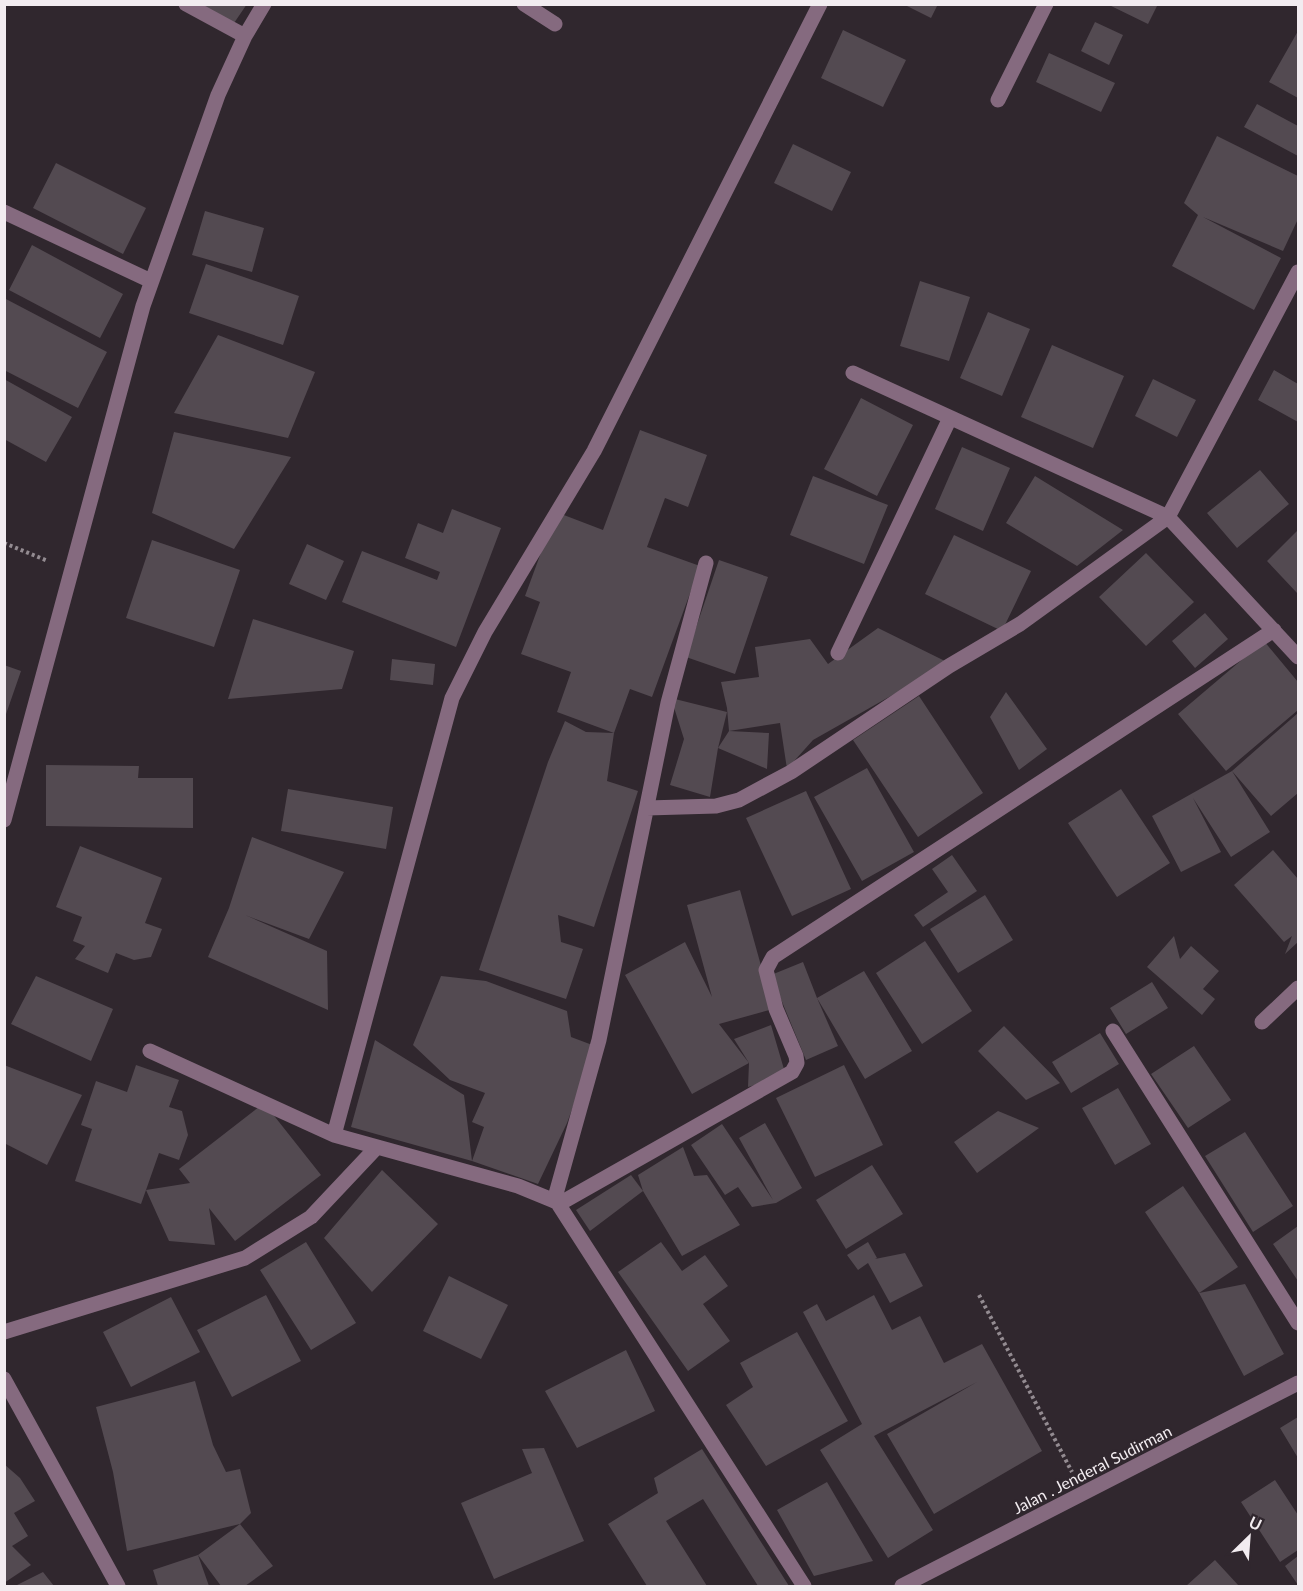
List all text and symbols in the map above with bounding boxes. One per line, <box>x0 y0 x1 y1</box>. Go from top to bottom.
street label: Jalan . Jenderal Sudirman <box>1010 1421 1174 1517</box>
north arrow <box>1219 1507 1279 1567</box>
text: U <box>1246 1512 1265 1534</box>

